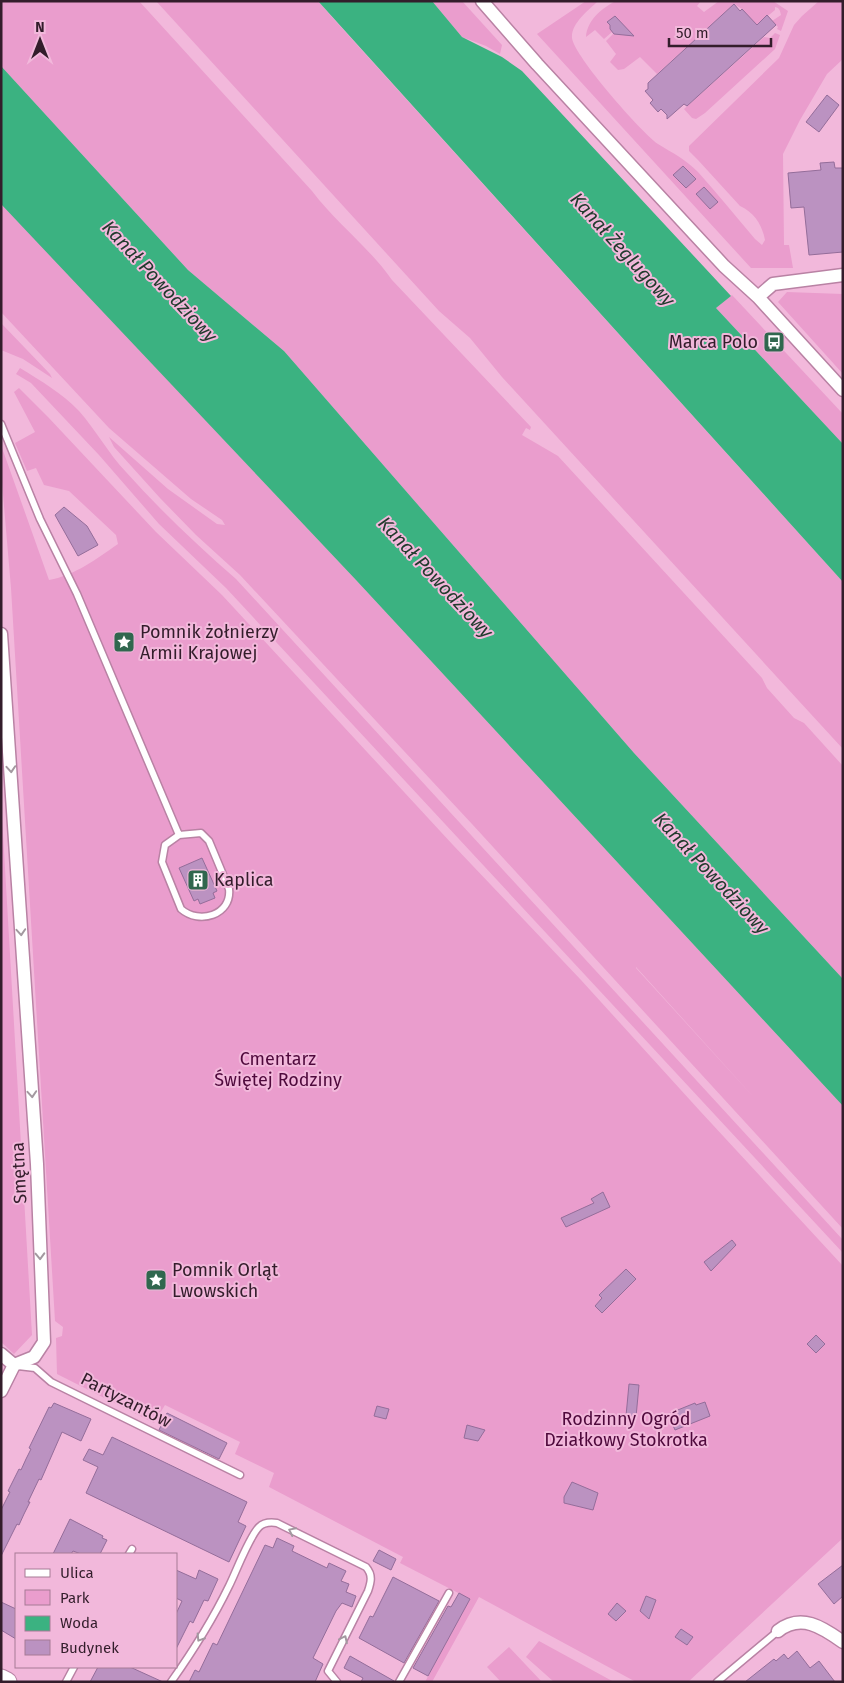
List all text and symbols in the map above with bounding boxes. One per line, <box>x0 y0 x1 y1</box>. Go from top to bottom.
north arrow <box>15 15 65 65</box>
scale bar <box>669 15 772 47</box>
text: N <box>35 19 45 36</box>
text: 50 m <box>676 24 709 42</box>
water label: Kanał Żeglugowy <box>565 188 680 312</box>
water label: Kanał Powodziowy <box>97 216 223 348</box>
bus stop icon: Marca Polo <box>762 330 786 354</box>
place label: Marca Polo <box>669 331 758 353</box>
water label: Kanał Powodziowy <box>373 512 499 644</box>
place label: Pomnik żołnierzy Armii Krajowej <box>140 621 278 664</box>
place icon: Pomnik żołnierzy Armii Krajowej <box>112 630 136 654</box>
one-way arrow <box>5 766 16 774</box>
water label: Kanał Powodziowy <box>649 808 775 940</box>
building icon: Kaplica <box>186 868 210 892</box>
place label: Kaplica <box>214 869 274 891</box>
one-way arrow <box>16 928 27 936</box>
park label: Cmentarz Świętej Rodziny <box>214 1048 342 1091</box>
one-way arrow <box>26 1090 37 1098</box>
street label: Smętna <box>6 1142 32 1204</box>
one-way arrow <box>35 1252 46 1260</box>
place label: Pomnik Orląt Lwowskich <box>172 1259 279 1302</box>
place icon: Pomnik Orląt Lwowskich <box>144 1268 168 1292</box>
street label: Partyzantów <box>77 1368 175 1432</box>
park label: Rodzinny Ogród Działkowy Stokrotka <box>544 1408 708 1451</box>
one-way arrow <box>289 1527 298 1537</box>
legend <box>15 1553 178 1668</box>
text: Ulica <box>60 1564 94 1582</box>
text: Park <box>60 1589 90 1607</box>
text: Woda <box>60 1614 98 1632</box>
one-way arrow <box>197 1632 207 1641</box>
one-way arrow <box>337 1636 347 1645</box>
text: Budynek <box>60 1639 119 1657</box>

